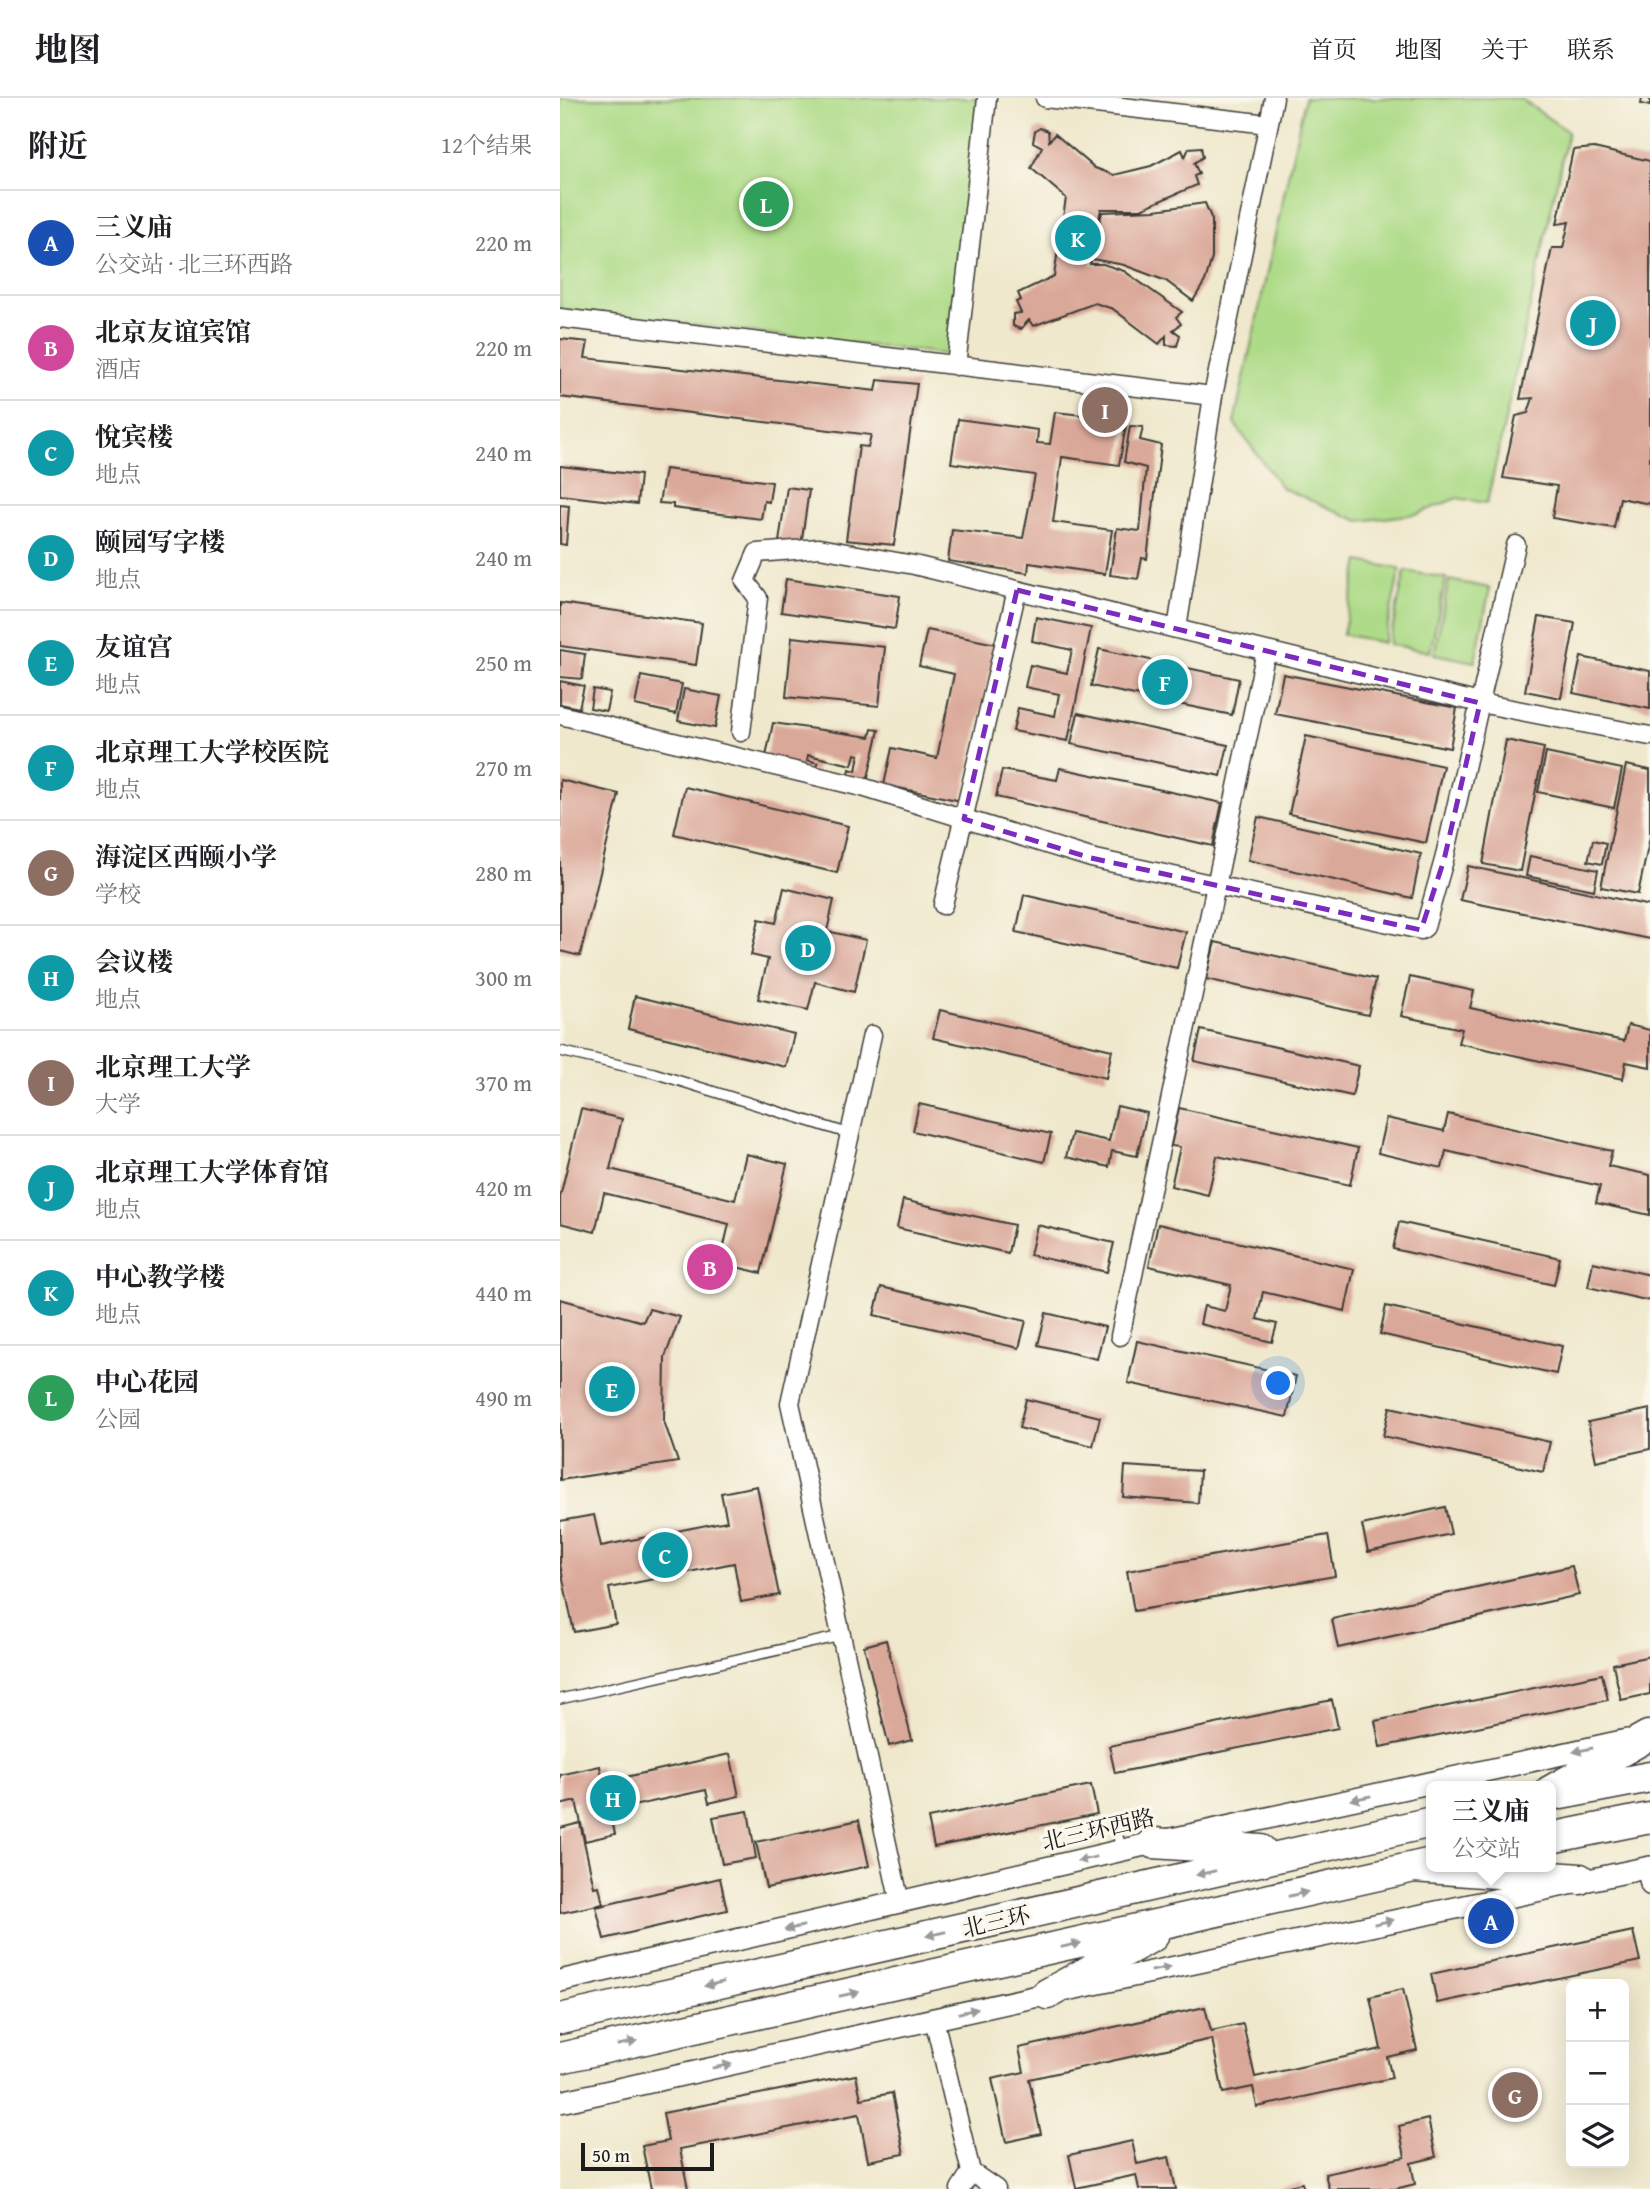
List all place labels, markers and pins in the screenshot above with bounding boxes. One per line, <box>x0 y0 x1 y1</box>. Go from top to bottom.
pin: L <box>743 178 789 230</box>
pin: K <box>1055 212 1101 264</box>
pin: J <box>1570 297 1616 349</box>
pin: I <box>1082 384 1128 436</box>
pin: F <box>1142 656 1188 708</box>
pin: D <box>785 922 831 974</box>
pin: B <box>687 1241 733 1293</box>
pin: E <box>589 1363 635 1415</box>
pin: C <box>642 1529 688 1581</box>
pin: H <box>590 1772 636 1824</box>
pin: A <box>1468 1895 1514 1947</box>
pin: G <box>1492 2069 1538 2121</box>

